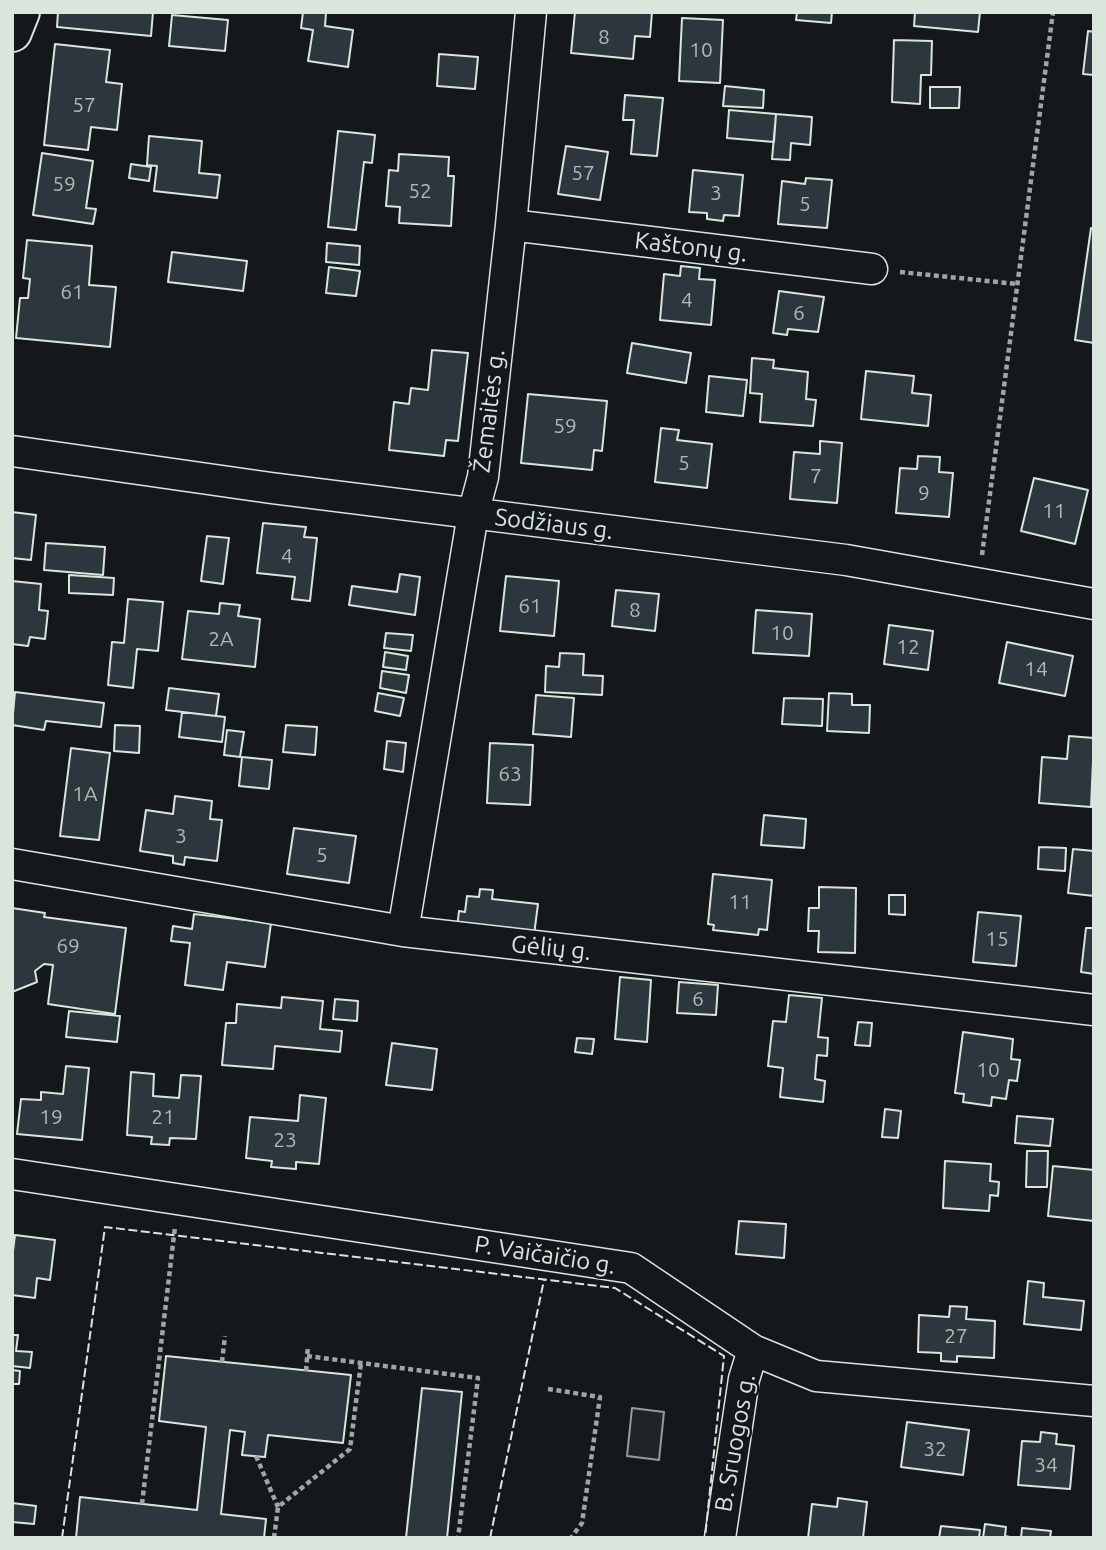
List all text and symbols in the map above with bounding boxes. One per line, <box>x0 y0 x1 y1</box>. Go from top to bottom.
house number: 8 <box>598 24 610 50</box>
house number: 10 <box>689 37 713 63</box>
house number: 57 <box>72 92 96 118</box>
house number: 57 <box>571 160 595 186</box>
house number: 59 <box>52 171 76 197</box>
house number: 52 <box>408 178 432 204</box>
house number: 3 <box>710 180 722 206</box>
house number: 5 <box>799 191 811 217</box>
street label: Kaštonų g. <box>633 226 749 268</box>
house number: 61 <box>60 279 84 305</box>
house number: 4 <box>681 287 693 313</box>
house number: 6 <box>793 300 805 326</box>
street label: Žemaitės g. <box>467 348 511 474</box>
house number: 59 <box>553 413 577 439</box>
house number: 5 <box>678 450 690 476</box>
house number: 7 <box>810 463 822 489</box>
house number: 9 <box>918 480 930 506</box>
house number: 11 <box>1042 498 1066 524</box>
street label: Sodžiaus g. <box>493 502 615 546</box>
house number: 4 <box>281 543 293 569</box>
house number: 61 <box>518 593 542 619</box>
house number: 8 <box>629 597 641 623</box>
house number: 10 <box>770 620 794 646</box>
house number: 2A <box>208 626 234 652</box>
house number: 12 <box>896 634 920 660</box>
house number: 14 <box>1024 656 1048 682</box>
house number: 63 <box>498 761 522 787</box>
house number: 1A <box>72 781 98 807</box>
house number: 3 <box>175 823 187 849</box>
house number: 5 <box>316 842 328 868</box>
house number: 11 <box>728 889 752 915</box>
house number: 15 <box>985 926 1009 952</box>
street label: Gėlių g. <box>510 929 592 967</box>
house number: 69 <box>56 933 80 959</box>
house number: 6 <box>692 986 704 1012</box>
house number: 10 <box>976 1057 1000 1083</box>
house number: 19 <box>39 1104 63 1130</box>
house number: 21 <box>151 1104 175 1130</box>
house number: 23 <box>273 1127 297 1153</box>
street label: P. Vaičaičio g. <box>472 1230 618 1280</box>
house number: 27 <box>944 1323 968 1349</box>
street label: B. Sruogos g. <box>709 1372 761 1514</box>
house number: 32 <box>923 1436 947 1462</box>
house number: 34 <box>1034 1452 1058 1478</box>

